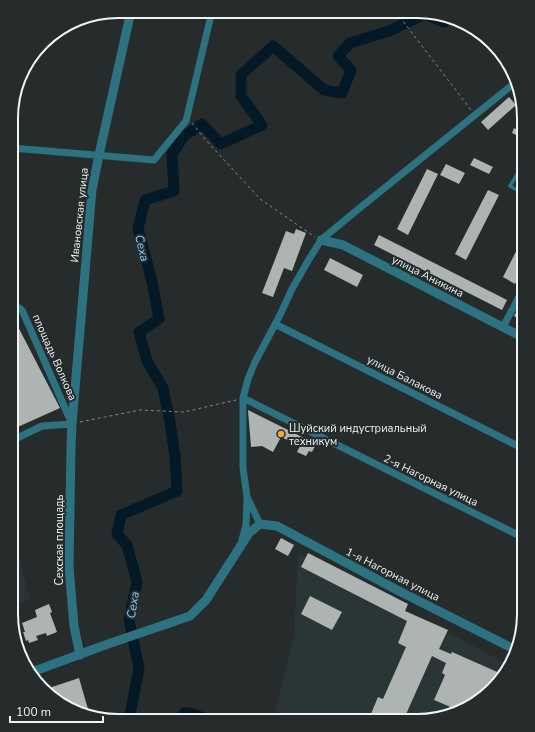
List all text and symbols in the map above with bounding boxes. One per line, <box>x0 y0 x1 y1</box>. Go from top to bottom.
street label: Ивановская улица <box>67 167 92 263</box>
water label: Сеха <box>131 233 153 263</box>
street label: улица Аникина <box>389 252 466 301</box>
street label: площадь Волкова <box>29 312 80 403</box>
street label: улица Балакова <box>364 352 445 403</box>
place label: Шуйский индустриальный техникум <box>289 421 427 449</box>
marker: Шуйский индустриальный техникум <box>276 429 286 439</box>
street label: 2-я Нагорная улица <box>381 451 481 510</box>
street label: Сехская площадь <box>52 494 67 585</box>
street label: 1-я Нагорная улица <box>343 544 442 605</box>
water label: Сеха <box>123 590 143 620</box>
scale bar <box>10 698 103 724</box>
text: 100 m <box>16 704 51 720</box>

